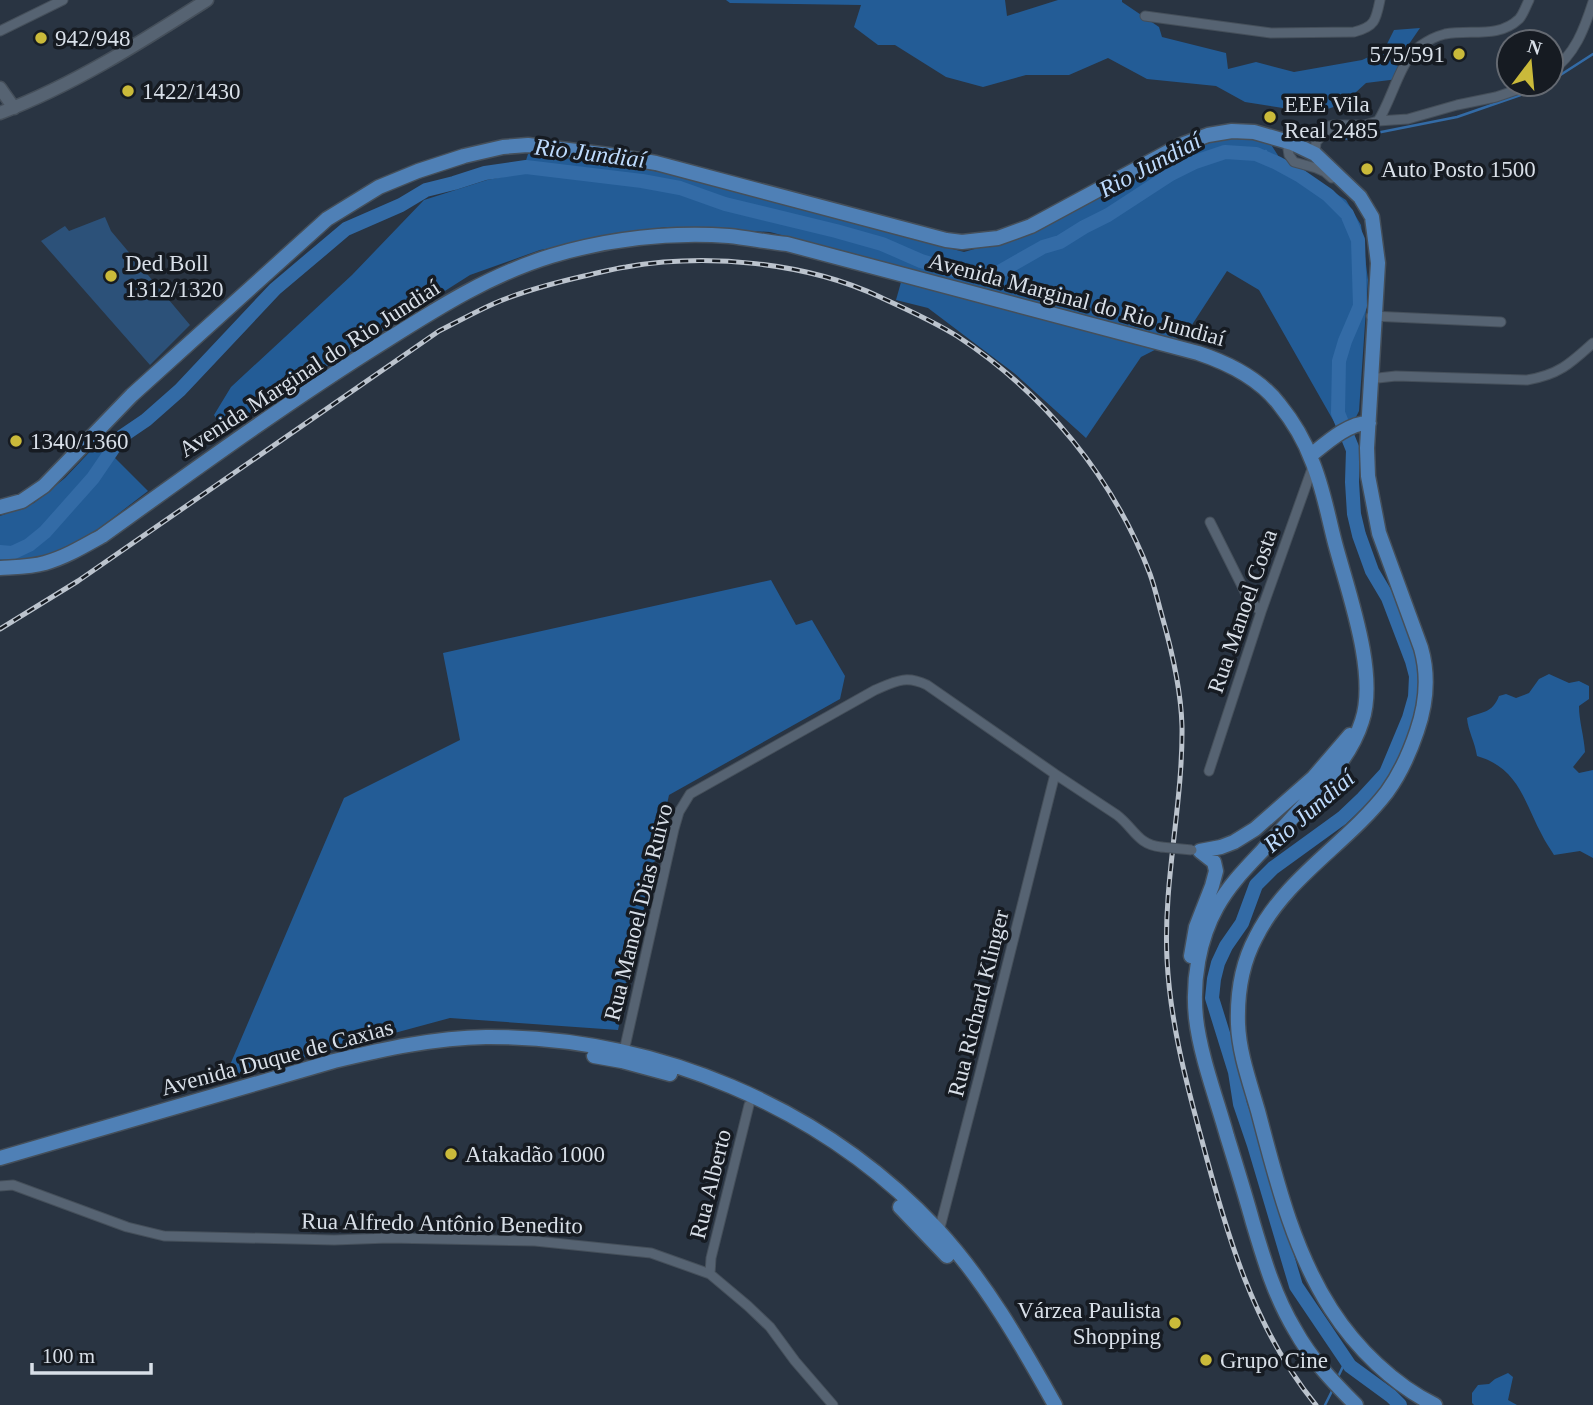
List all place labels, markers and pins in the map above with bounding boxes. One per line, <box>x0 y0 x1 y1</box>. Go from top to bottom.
place label: 942/948 <box>55 26 130 51</box>
marker: 942/948 <box>33 30 49 46</box>
place label: 575/591 <box>1370 42 1445 67</box>
marker: 575/591 <box>1451 46 1467 62</box>
place label: 1422/1430 <box>142 79 240 104</box>
marker: 1422/1430 <box>120 83 136 99</box>
place label: EEE Vila Real 2485 <box>1284 92 1378 143</box>
marker: EEE Vila Real 2485 <box>1262 109 1278 125</box>
place label: Auto Posto 1500 <box>1381 157 1536 182</box>
marker: Auto Posto 1500 <box>1359 161 1375 177</box>
place label: Ded Boll 1312/1320 <box>125 251 223 302</box>
marker: Ded Boll 1312/1320 <box>103 268 119 284</box>
place label: 1340/1360 <box>30 429 128 454</box>
marker: 1340/1360 <box>8 433 24 449</box>
place label: Atakadão 1000 <box>465 1142 605 1167</box>
marker: Atakadão 1000 <box>443 1146 459 1162</box>
place label: Várzea Paulista Shopping <box>1017 1298 1161 1349</box>
marker: Várzea Paulista Shopping <box>1167 1315 1183 1331</box>
place label: Grupo Cine <box>1220 1348 1328 1373</box>
marker: Grupo Cine <box>1198 1352 1214 1368</box>

